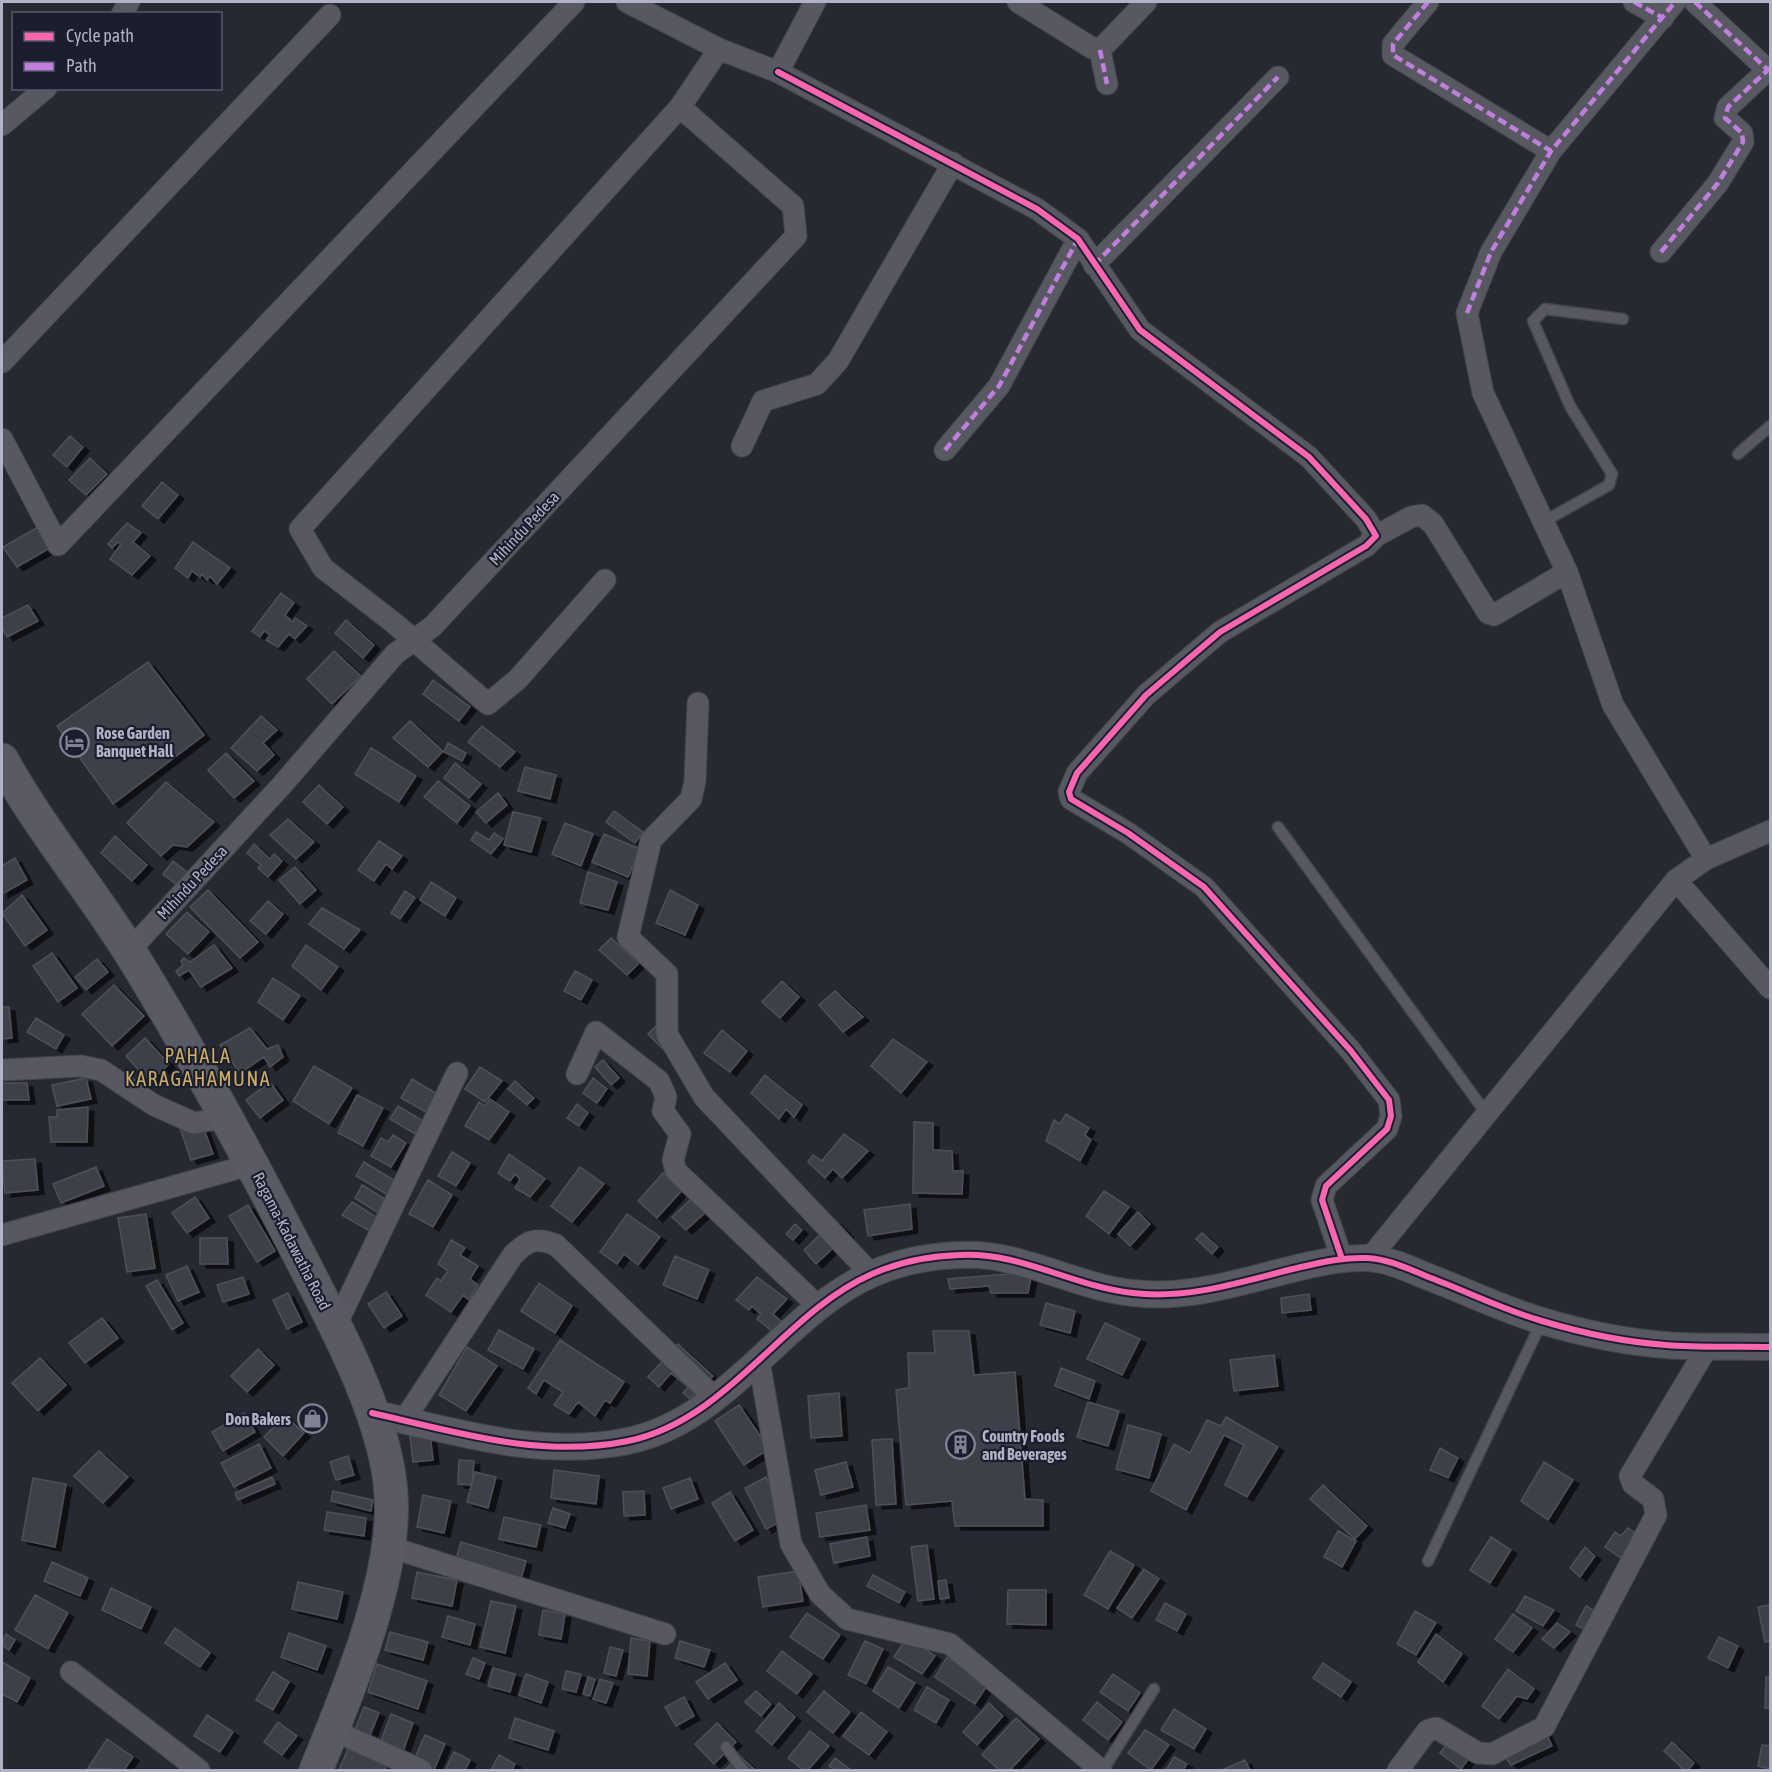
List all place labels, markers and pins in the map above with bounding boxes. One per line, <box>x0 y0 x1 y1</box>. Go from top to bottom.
place label: Rose Garden Banquet Hall <box>96 724 174 760</box>
hotel icon: Rose Garden Banquet Hall <box>59 726 91 758</box>
shop icon: Don Bakers <box>296 1403 328 1435</box>
place label: Don Bakers <box>225 1410 291 1428</box>
place label: Country Foods and Beverages <box>982 1427 1067 1463</box>
building icon: Country Foods and Beverages <box>945 1429 977 1461</box>

